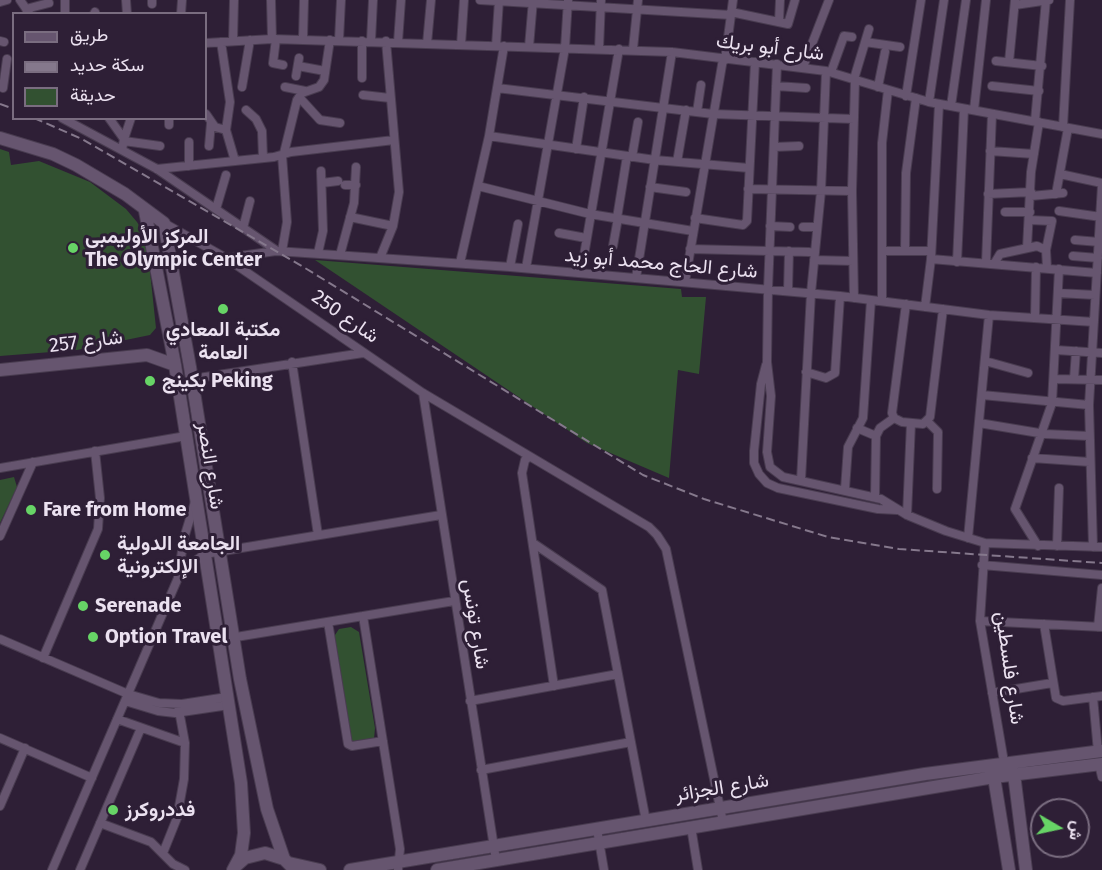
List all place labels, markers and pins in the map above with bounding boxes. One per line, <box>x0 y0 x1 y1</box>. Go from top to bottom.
place label: المركز الأوليمبى The Olympic Center <box>85 225 262 272</box>
marker: المركز الأوليمبى The Olympic Center <box>66 241 80 255</box>
marker: مكتبة المعادي العامة <box>216 302 230 316</box>
place label: مكتبة المعادي العامة <box>166 318 280 365</box>
place label: بكينج Peking <box>162 369 273 393</box>
marker: بكينج Peking <box>143 374 157 388</box>
place label: Fare from Home <box>43 498 186 522</box>
marker: Fare from Home <box>24 503 38 517</box>
place label: الجامعة الدولية الإلكترونية <box>117 532 240 579</box>
marker: الجامعة الدولية الإلكترونية <box>98 548 112 562</box>
place label: Serenade <box>95 594 181 618</box>
marker: Serenade <box>76 599 90 613</box>
place label: Option Travel <box>105 625 227 649</box>
marker: Option Travel <box>86 630 100 644</box>
place label: فددروكرز <box>125 798 195 822</box>
marker: فددروكرز <box>106 803 120 817</box>

